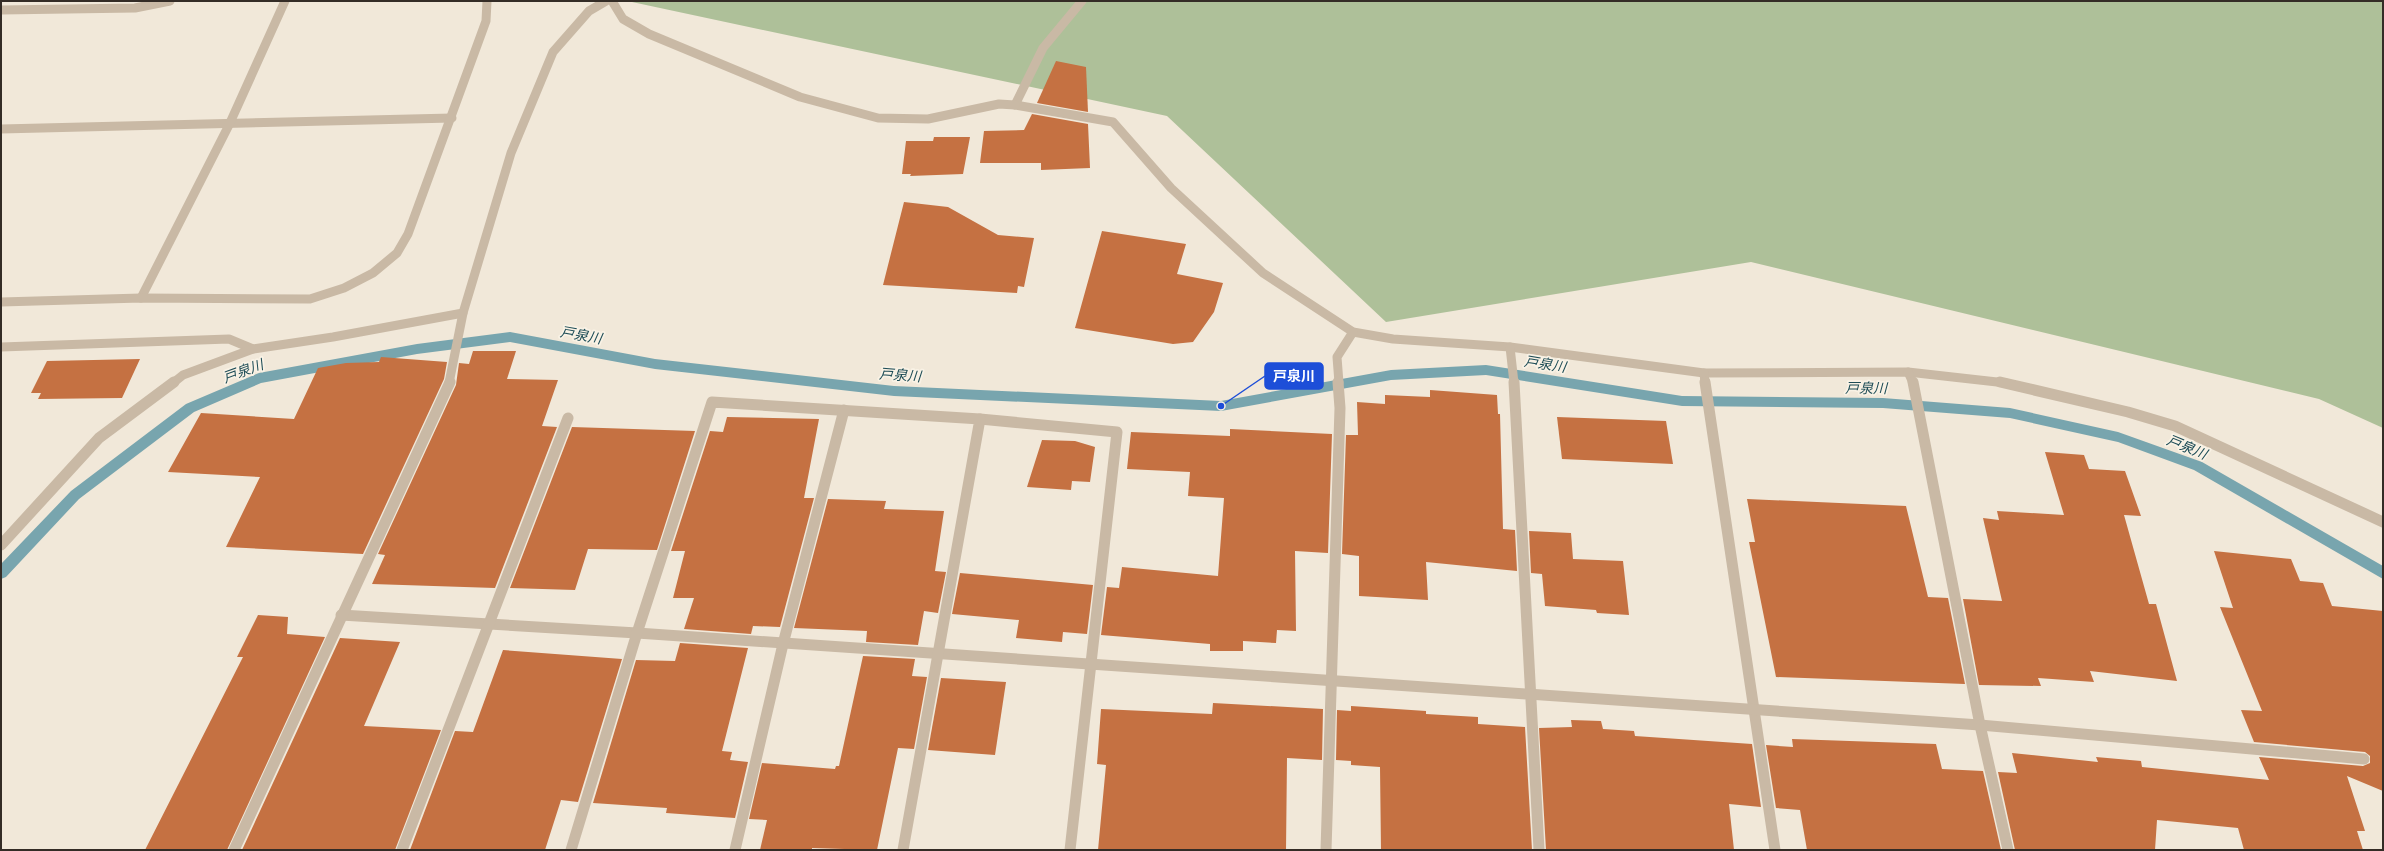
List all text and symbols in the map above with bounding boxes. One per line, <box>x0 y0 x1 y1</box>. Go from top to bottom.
water label: 戸泉川 <box>559 322 605 348</box>
water label: 戸泉川 <box>1523 352 1569 376</box>
water label: 戸泉川 <box>220 355 268 387</box>
callout: 戸泉川 <box>1265 363 1323 389</box>
water label: 戸泉川 <box>878 365 924 386</box>
text: 戸泉川 <box>1273 367 1315 385</box>
water label: 戸泉川 <box>1845 379 1889 397</box>
water label: 戸泉川 <box>2164 431 2212 464</box>

